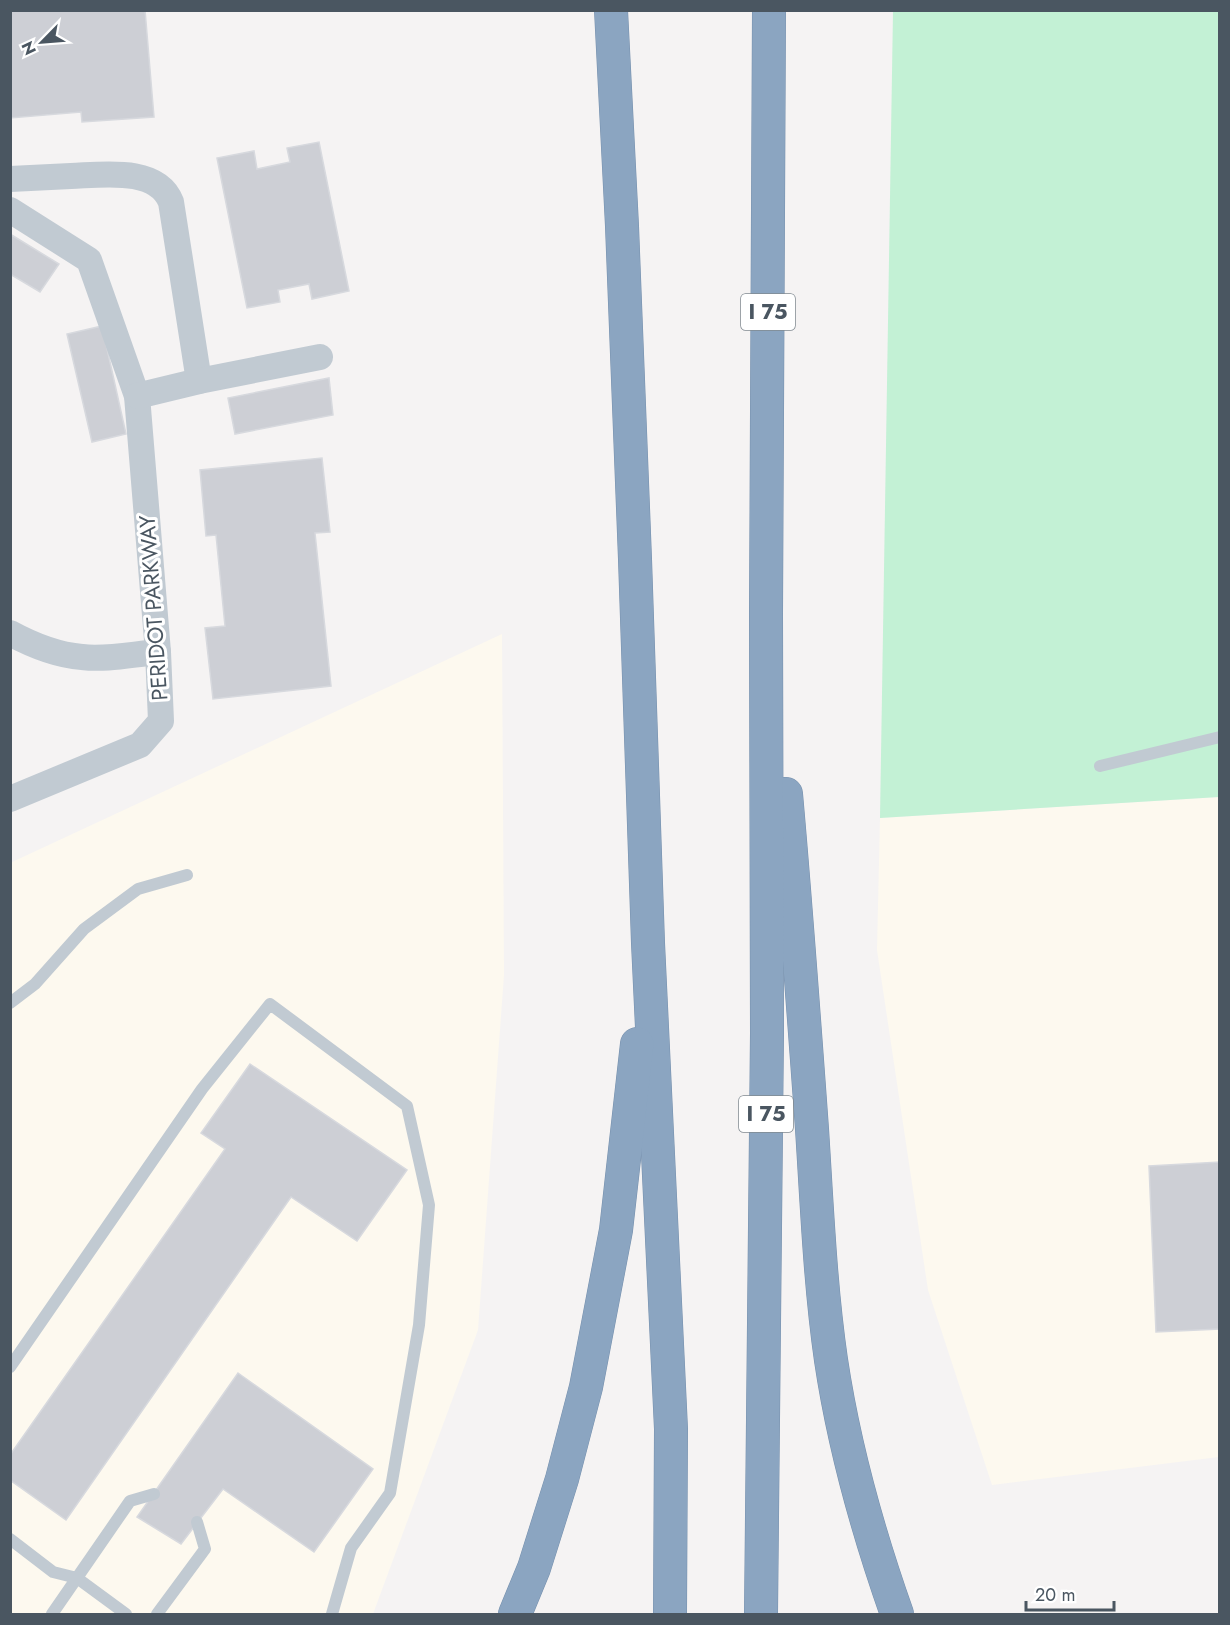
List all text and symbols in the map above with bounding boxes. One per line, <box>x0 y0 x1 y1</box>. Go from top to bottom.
north arrow <box>12 12 72 72</box>
text: N <box>16 38 42 59</box>
road number: I 75 <box>741 294 795 330</box>
street label: PERIDOT PARKWAY <box>131 514 175 702</box>
road number: I 75 <box>739 1096 793 1132</box>
scale bar <box>1026 1574 1114 1612</box>
text: 20 m <box>1035 1582 1075 1608</box>

